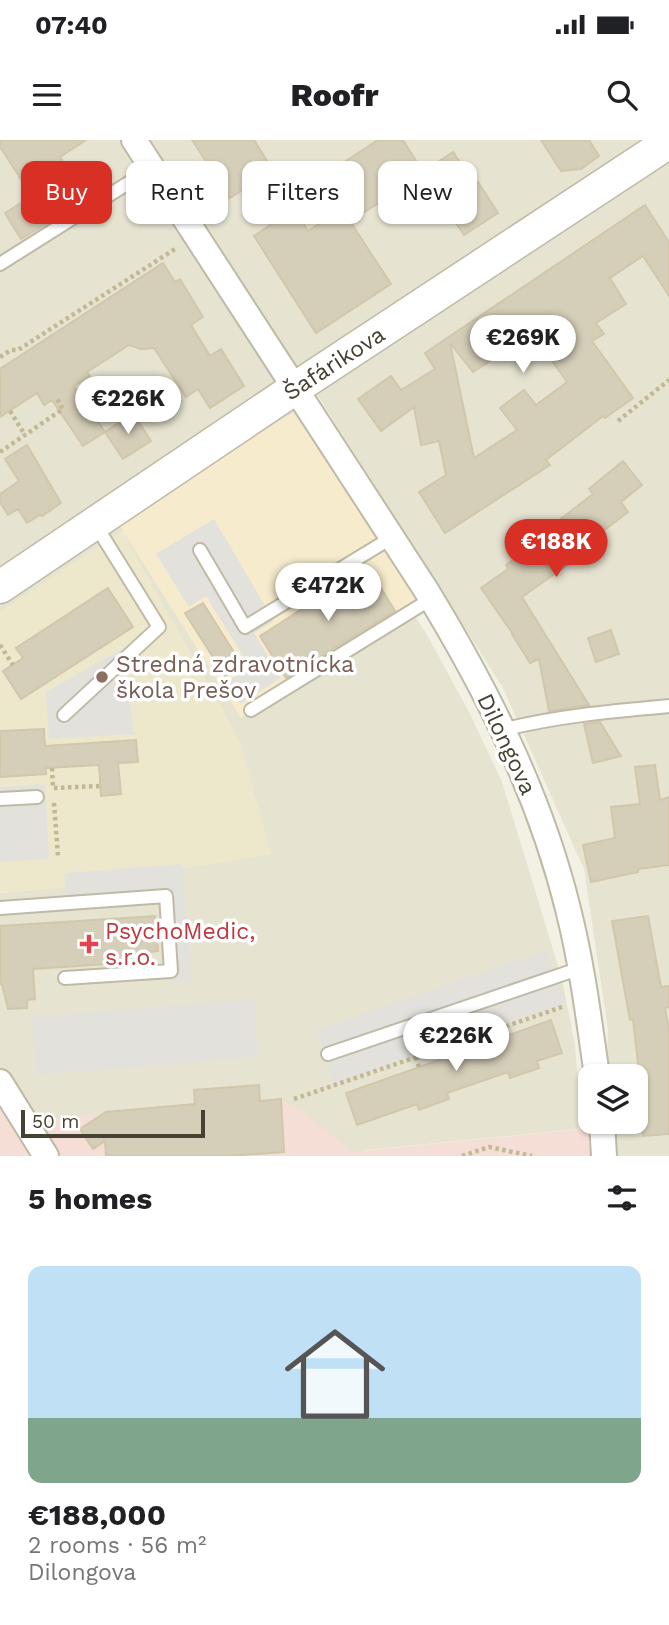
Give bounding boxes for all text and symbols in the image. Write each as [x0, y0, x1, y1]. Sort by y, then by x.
text: 07:40 [35, 10, 108, 40]
icon: menu [28, 76, 66, 114]
text: Roofr [291, 76, 378, 114]
icon: search [603, 76, 641, 114]
chip: Buy [21, 161, 112, 224]
chip: Rent [126, 161, 228, 224]
chip: Filters [242, 161, 364, 224]
chip: New [378, 161, 477, 224]
pin: €269K [474, 316, 572, 375]
street label: Šafárikova [278, 320, 390, 406]
text: €269K [486, 324, 560, 351]
pin: €226K [79, 376, 177, 436]
text: €226K [91, 385, 165, 412]
pin: €188K [507, 520, 605, 579]
text: €188K [521, 528, 591, 555]
pin: €472K [279, 564, 377, 623]
text: €472K [291, 572, 365, 599]
place label: Stredná zdravotnícka škola Prešov [116, 651, 354, 704]
marker: Stredná zdravotnícka škola Prešov [94, 669, 110, 685]
street label: Dilongova [471, 689, 542, 799]
place label: PsychoMedic, s.r.o. [105, 918, 255, 971]
marker: PsychoMedic, s.r.o. [79, 934, 99, 954]
pin: €226K [407, 1014, 505, 1073]
text: €226K [419, 1022, 493, 1049]
map controls [578, 1064, 648, 1134]
button: layers [578, 1064, 648, 1134]
scale bar [21, 1107, 205, 1139]
text: 50 m [32, 1110, 79, 1133]
icon: filters [603, 1179, 641, 1217]
text: 5 homes [28, 1181, 152, 1216]
icon: home [272, 1311, 398, 1437]
text: €188,000 [28, 1497, 166, 1532]
text: 2 rooms · 56 m² [28, 1532, 206, 1559]
text: Dilongova [28, 1559, 136, 1586]

